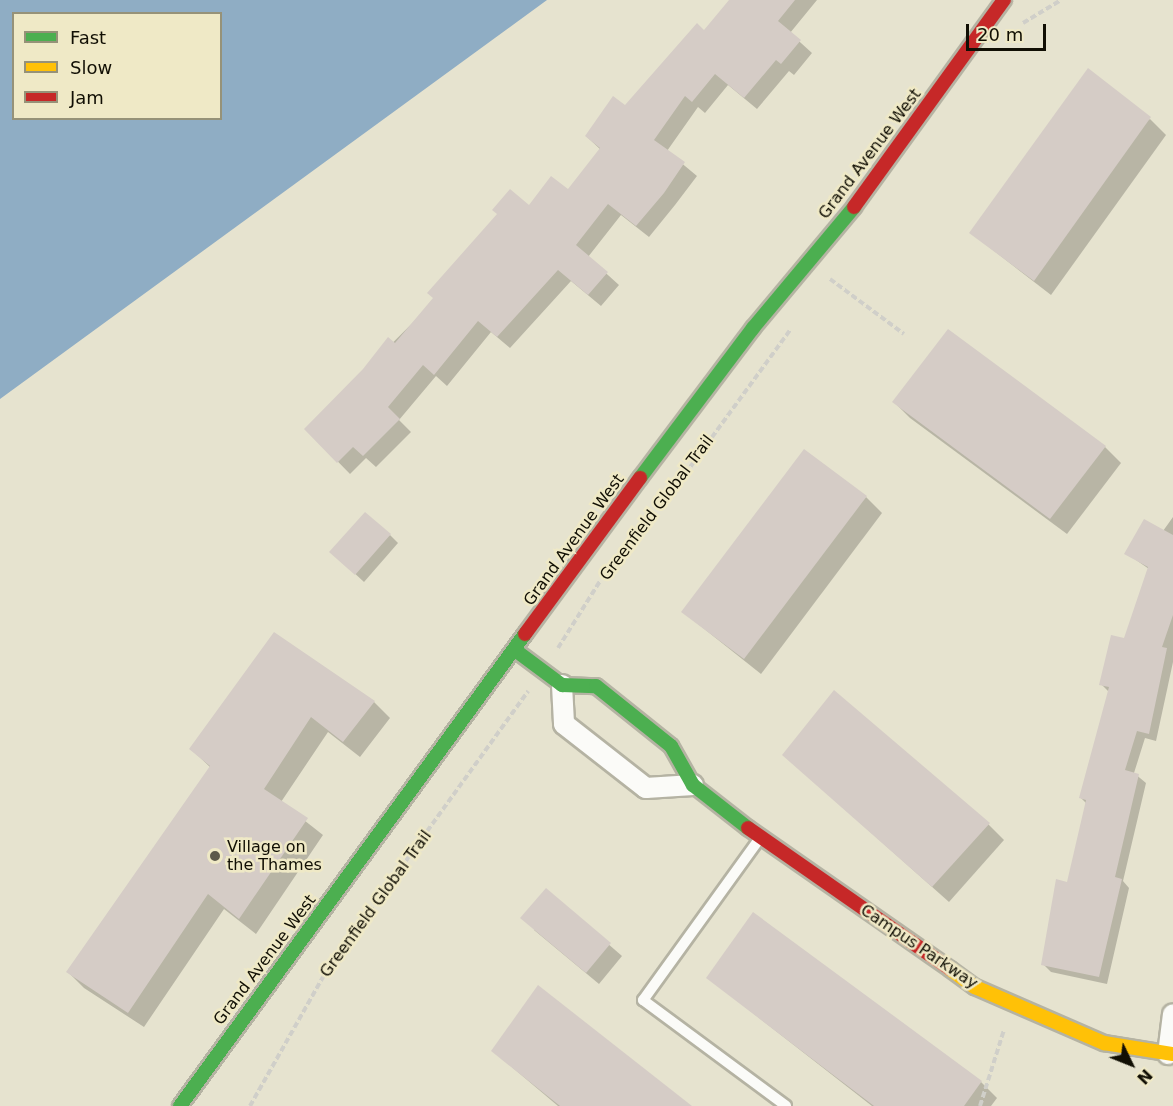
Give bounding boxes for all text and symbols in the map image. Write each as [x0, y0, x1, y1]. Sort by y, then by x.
legend [12, 12, 222, 120]
scale bar [969, 12, 1048, 50]
text: 20 m [977, 24, 1023, 45]
text: Fast [70, 27, 106, 48]
text: Slow [70, 57, 112, 78]
street label: Grand Avenue West [815, 85, 925, 223]
text: Jam [70, 87, 104, 108]
street label: Greenfield Global Trail [596, 432, 718, 584]
street label: Grand Avenue West [520, 470, 628, 610]
street label: Greenfield Global Trail [316, 827, 436, 981]
place label: Village on the Thames [227, 837, 322, 875]
marker: Village on the Thames [208, 849, 222, 863]
street label: Grand Avenue West [210, 891, 320, 1029]
street label: Campus Parkway [857, 901, 981, 993]
north arrow [1101, 1034, 1161, 1094]
text: N [1133, 1065, 1156, 1088]

